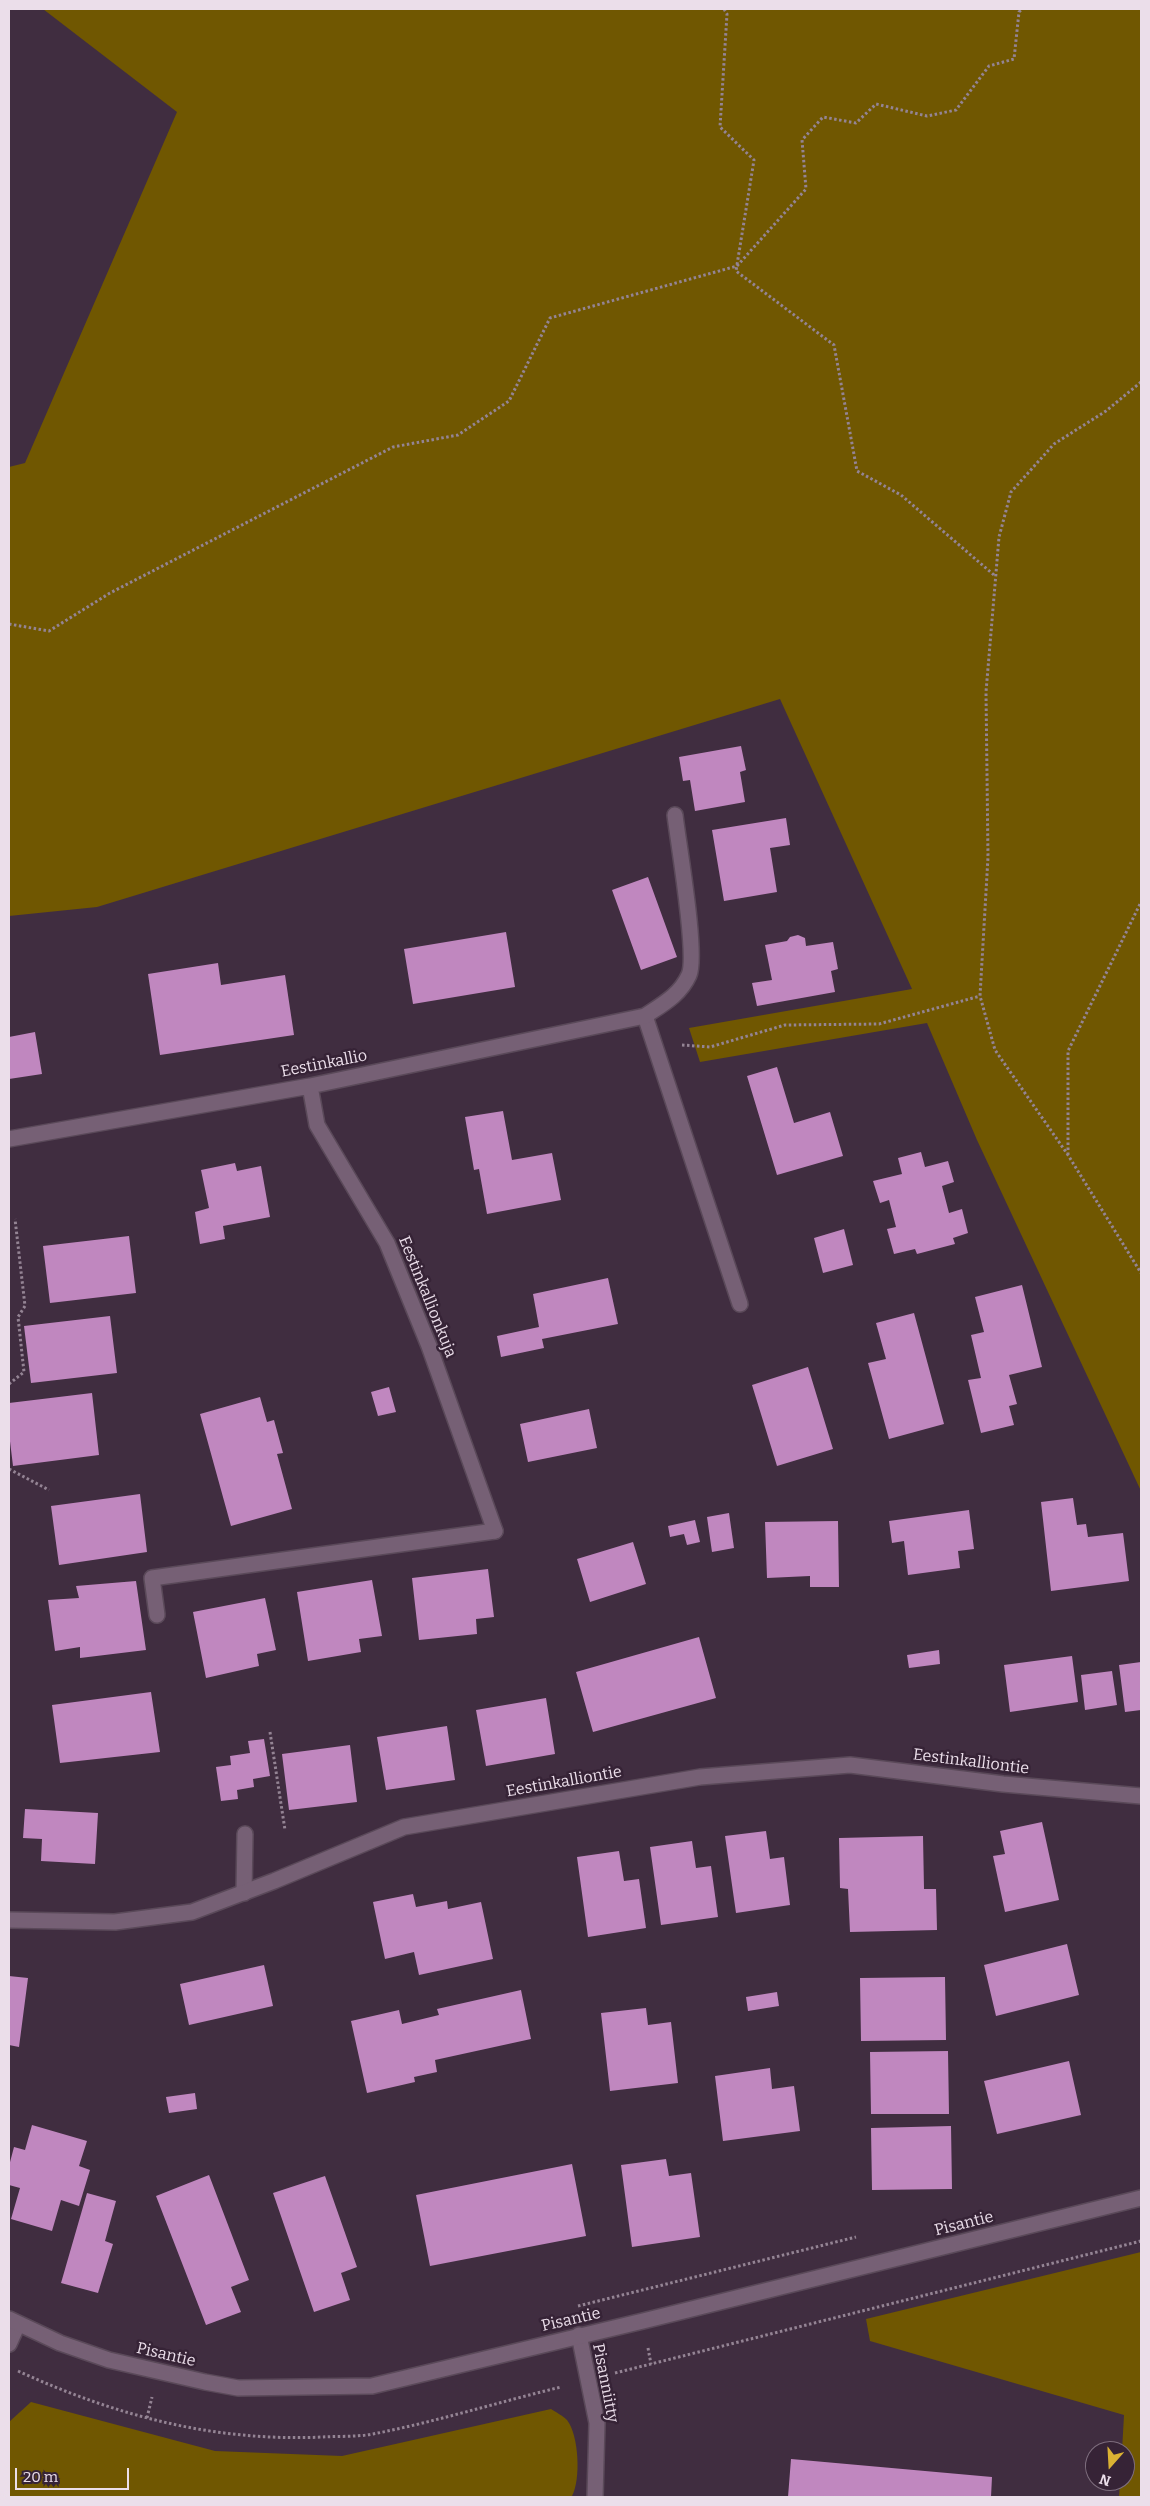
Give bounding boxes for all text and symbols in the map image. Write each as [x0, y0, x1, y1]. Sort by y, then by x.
street label: Eestinkallio [279, 1046, 369, 1082]
street label: Eestinkallionkuja [394, 1233, 460, 1361]
street label: Eestinkalliontie [912, 1745, 1030, 1779]
street label: Eestinkalliontie [505, 1762, 623, 1802]
street label: Pisantie [933, 2207, 995, 2241]
street label: Pisantie [540, 2304, 602, 2336]
street label: Pisantie [135, 2339, 197, 2371]
street label: Pisanniitty [588, 2342, 622, 2424]
north arrow [1085, 2441, 1135, 2491]
scale bar [18, 2458, 131, 2490]
text: 20 m [23, 2468, 58, 2486]
text: N [1097, 2470, 1113, 2490]

